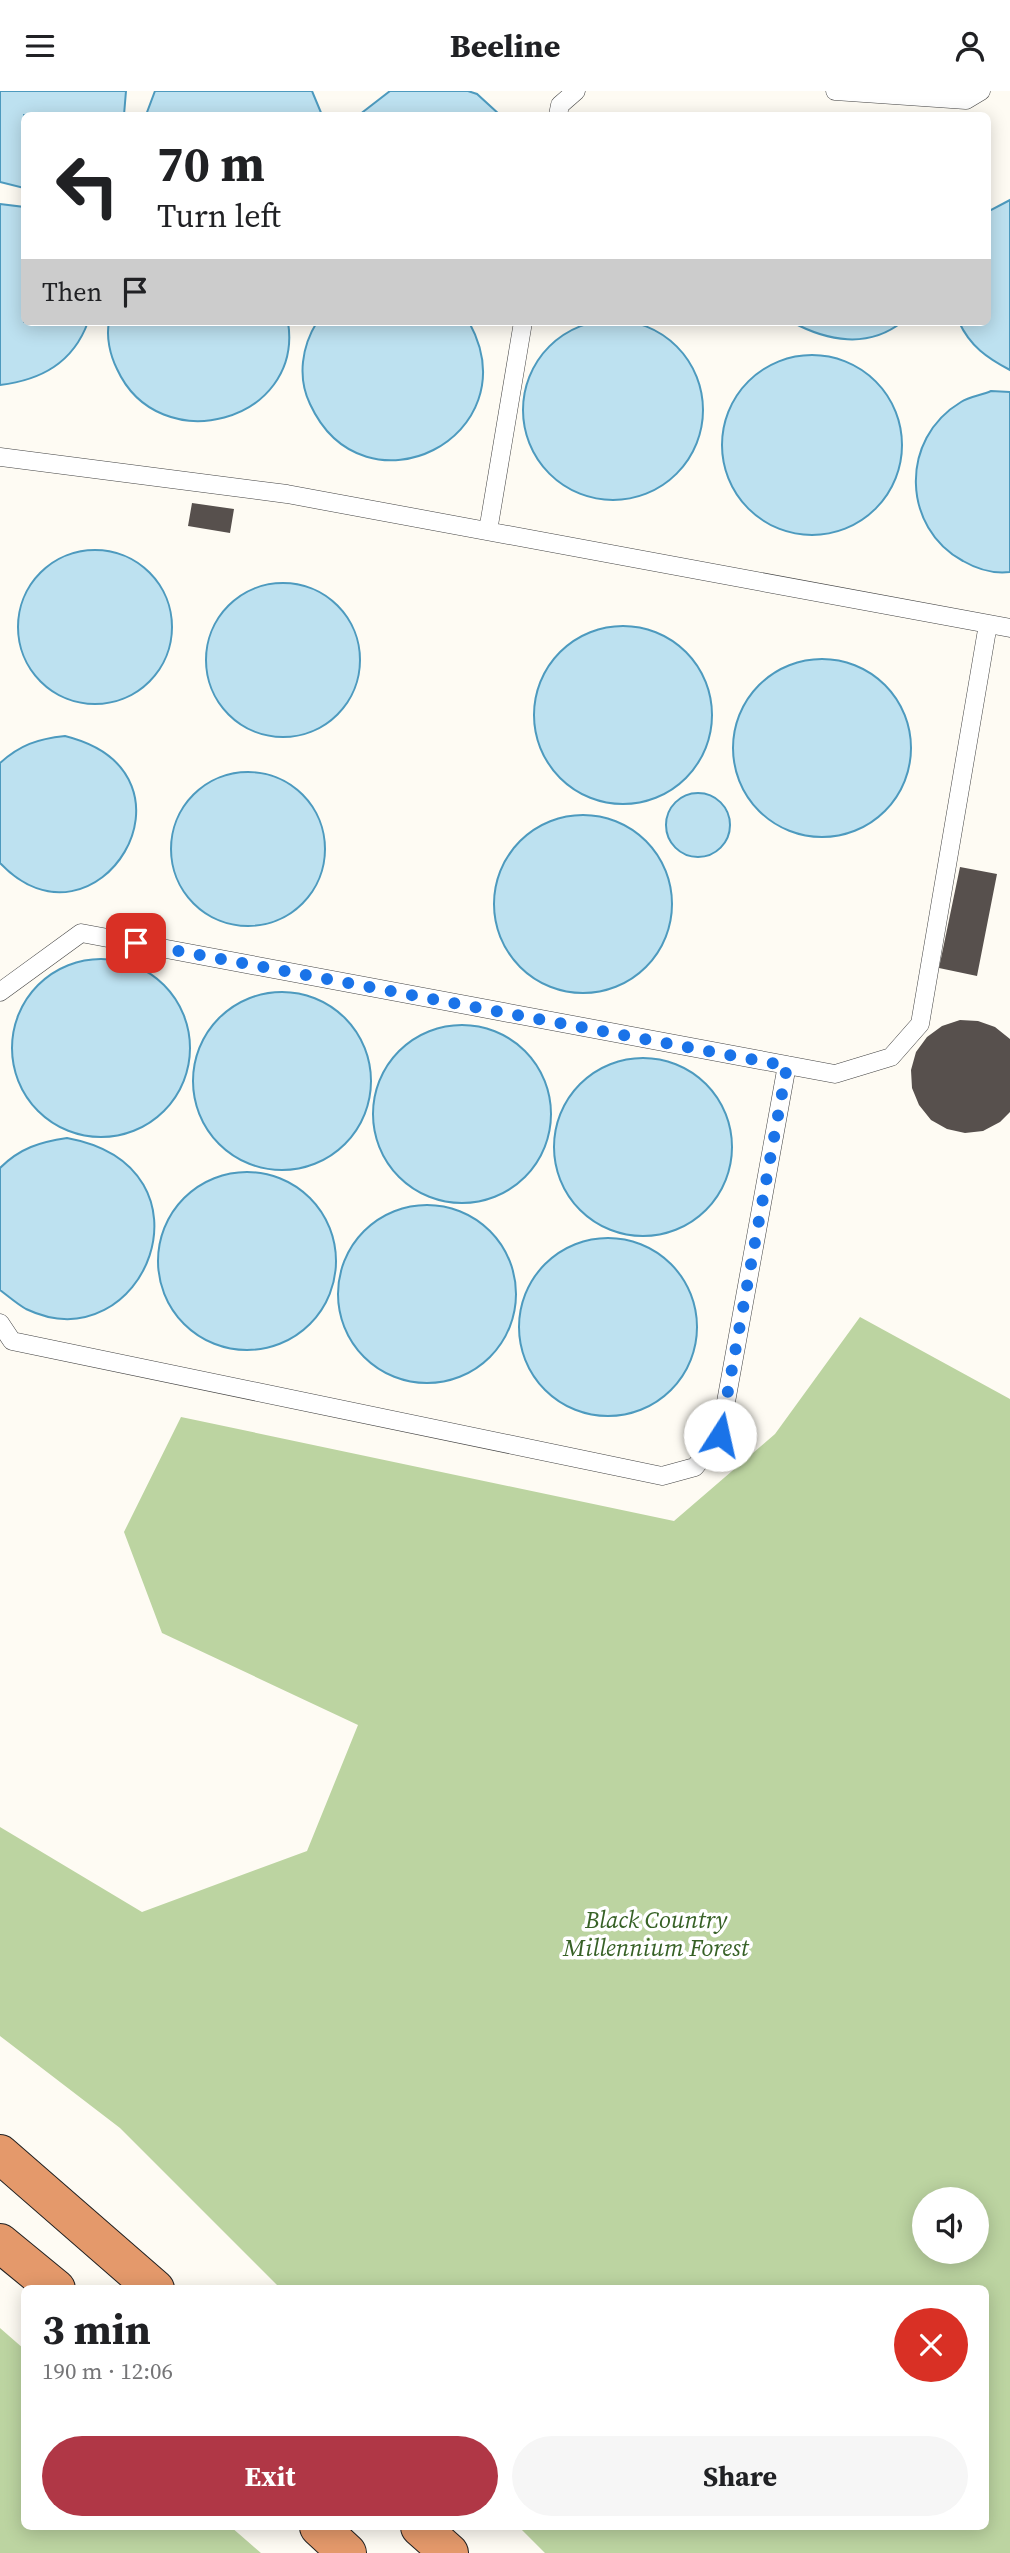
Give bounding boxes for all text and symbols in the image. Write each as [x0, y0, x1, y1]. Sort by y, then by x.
text: Beeline [450, 24, 560, 68]
icon: menu [21, 27, 59, 65]
icon: person [951, 27, 989, 65]
text: 70 m [157, 130, 265, 197]
icon: left [42, 140, 133, 231]
text: Turn left [157, 194, 281, 238]
icon: arrive [116, 273, 154, 311]
text: Then [42, 274, 102, 310]
pin [106, 913, 166, 973]
icon: arrive [117, 924, 155, 962]
position arrow [683, 1398, 757, 1472]
park label: Black Country Millennium Forest [562, 1903, 750, 1964]
map controls [912, 2187, 989, 2264]
button: sound [912, 2187, 989, 2264]
text: 3 min [42, 2300, 151, 2358]
button: close [894, 2308, 968, 2382]
text: 190 m · 12:06 [42, 2355, 173, 2387]
button: Exit [42, 2436, 498, 2516]
button: Share [512, 2436, 968, 2516]

